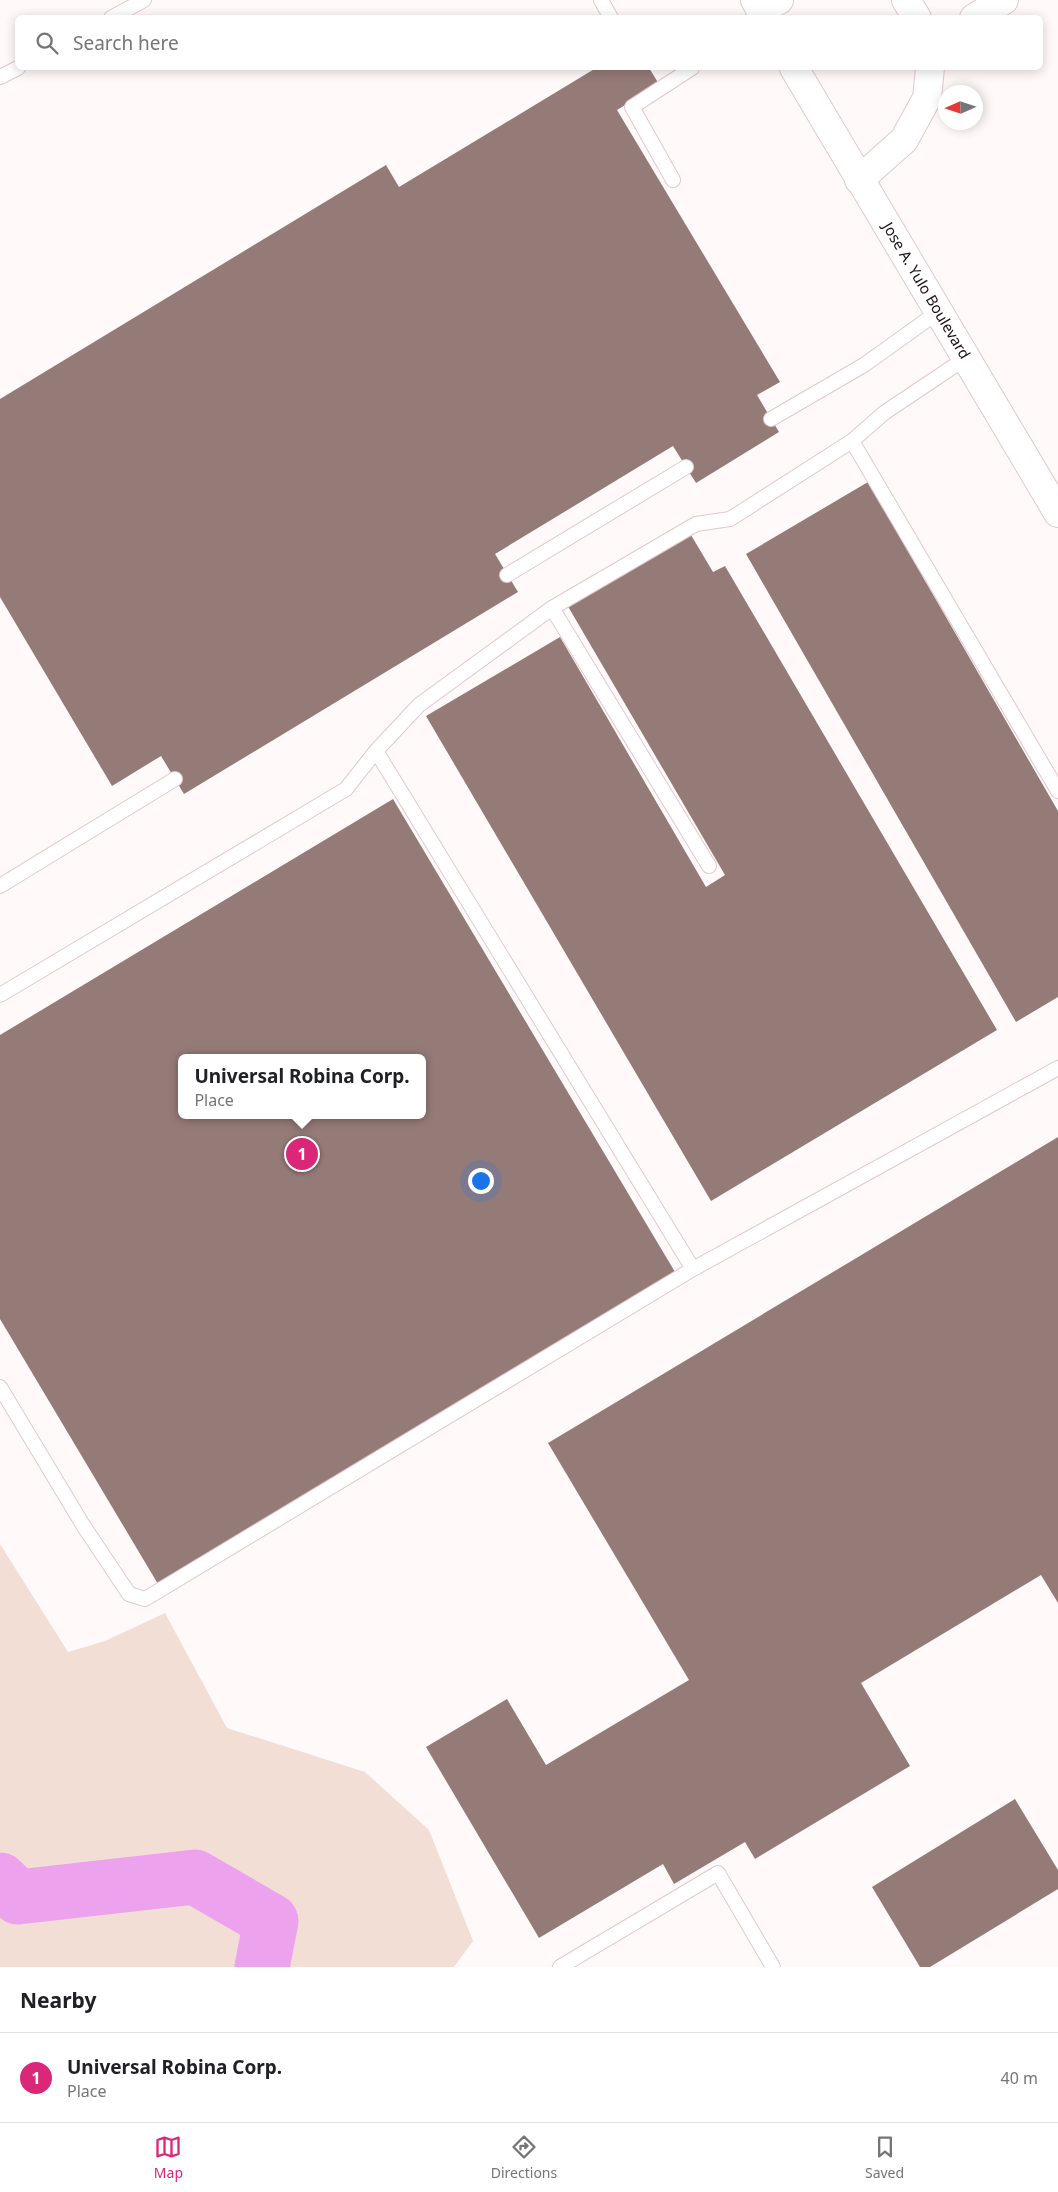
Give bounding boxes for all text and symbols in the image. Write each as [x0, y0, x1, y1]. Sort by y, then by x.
search box [15, 15, 1043, 70]
icon: search [33, 29, 61, 57]
text: Search here [73, 30, 179, 56]
north arrow [938, 85, 983, 130]
street label: Jose A. Yulo Boulevard [878, 216, 975, 362]
popup [178, 1054, 426, 1119]
text: Universal Robina Corp. [194, 1063, 410, 1089]
text: Place [194, 1089, 234, 1111]
pin: 1 [286, 1135, 318, 1173]
your location [468, 1168, 494, 1194]
text: Nearby [20, 1986, 96, 2014]
text: Universal Robina Corp. [67, 2054, 282, 2080]
text: 1 [31, 2067, 41, 2089]
text: 40 m [1001, 2067, 1038, 2089]
text: Place [67, 2080, 107, 2102]
tab: Map [154, 2133, 183, 2182]
tab: Directions [491, 2133, 557, 2182]
tab: Saved [865, 2133, 904, 2182]

